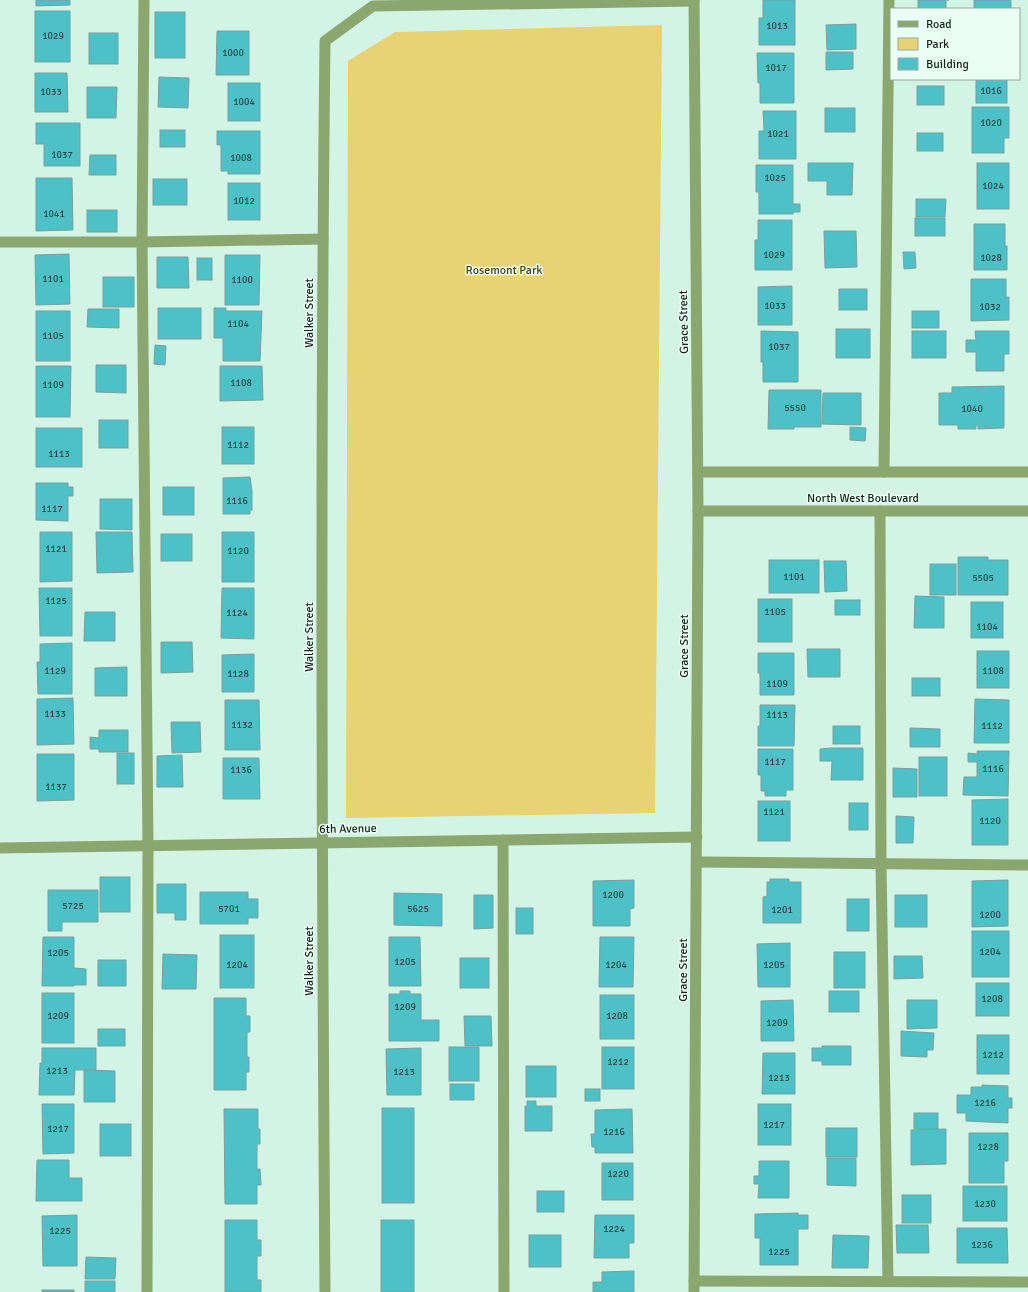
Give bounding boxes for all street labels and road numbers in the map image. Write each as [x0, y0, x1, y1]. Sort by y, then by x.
street label: Walker Street [302, 278, 317, 348]
street label: Grace Street [676, 290, 692, 354]
street label: North West Boulevard [807, 491, 919, 506]
street label: Walker Street [302, 602, 317, 672]
street label: Grace Street [677, 614, 692, 678]
street label: 6th Avenue [319, 821, 377, 837]
street label: Walker Street [302, 926, 317, 996]
street label: Grace Street [676, 938, 691, 1002]

